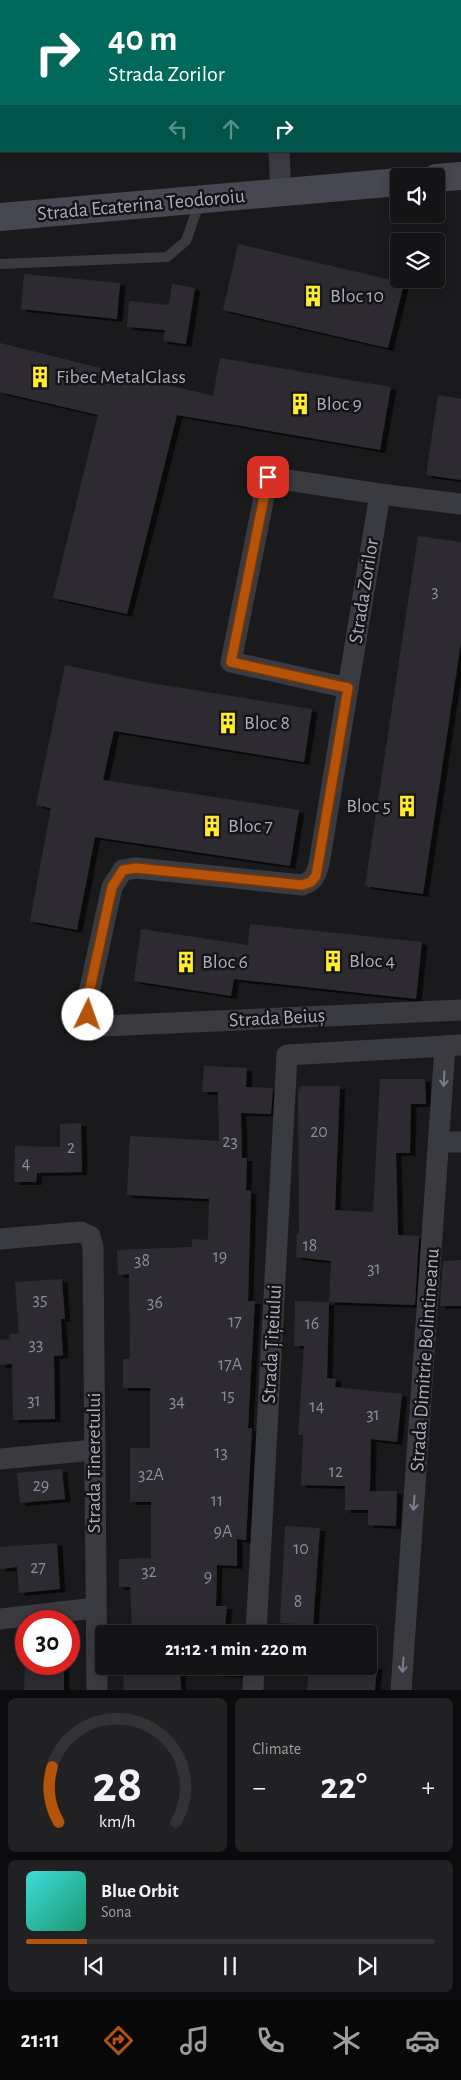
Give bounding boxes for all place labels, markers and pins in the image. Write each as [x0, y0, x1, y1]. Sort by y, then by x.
building icon: Bloc 10 [300, 283, 326, 309]
place label: Bloc 10 [330, 286, 384, 306]
building icon: Fibec MetalGlass [27, 364, 53, 390]
place label: Fibec MetalGlass [56, 367, 186, 387]
building icon: Bloc 9 [287, 391, 313, 417]
place label: Bloc 9 [316, 394, 362, 414]
pin [247, 456, 289, 498]
building icon: Bloc 8 [215, 710, 241, 736]
place label: Bloc 8 [244, 713, 290, 733]
building icon: Bloc 5 [394, 793, 420, 819]
place label: Bloc 5 [346, 796, 391, 816]
building icon: Bloc 7 [199, 813, 225, 839]
place label: Bloc 7 [228, 816, 273, 836]
building icon: Bloc 4 [320, 948, 346, 974]
building icon: Bloc 6 [173, 949, 199, 975]
place label: Bloc 4 [349, 951, 395, 971]
place label: Bloc 6 [202, 952, 248, 972]

